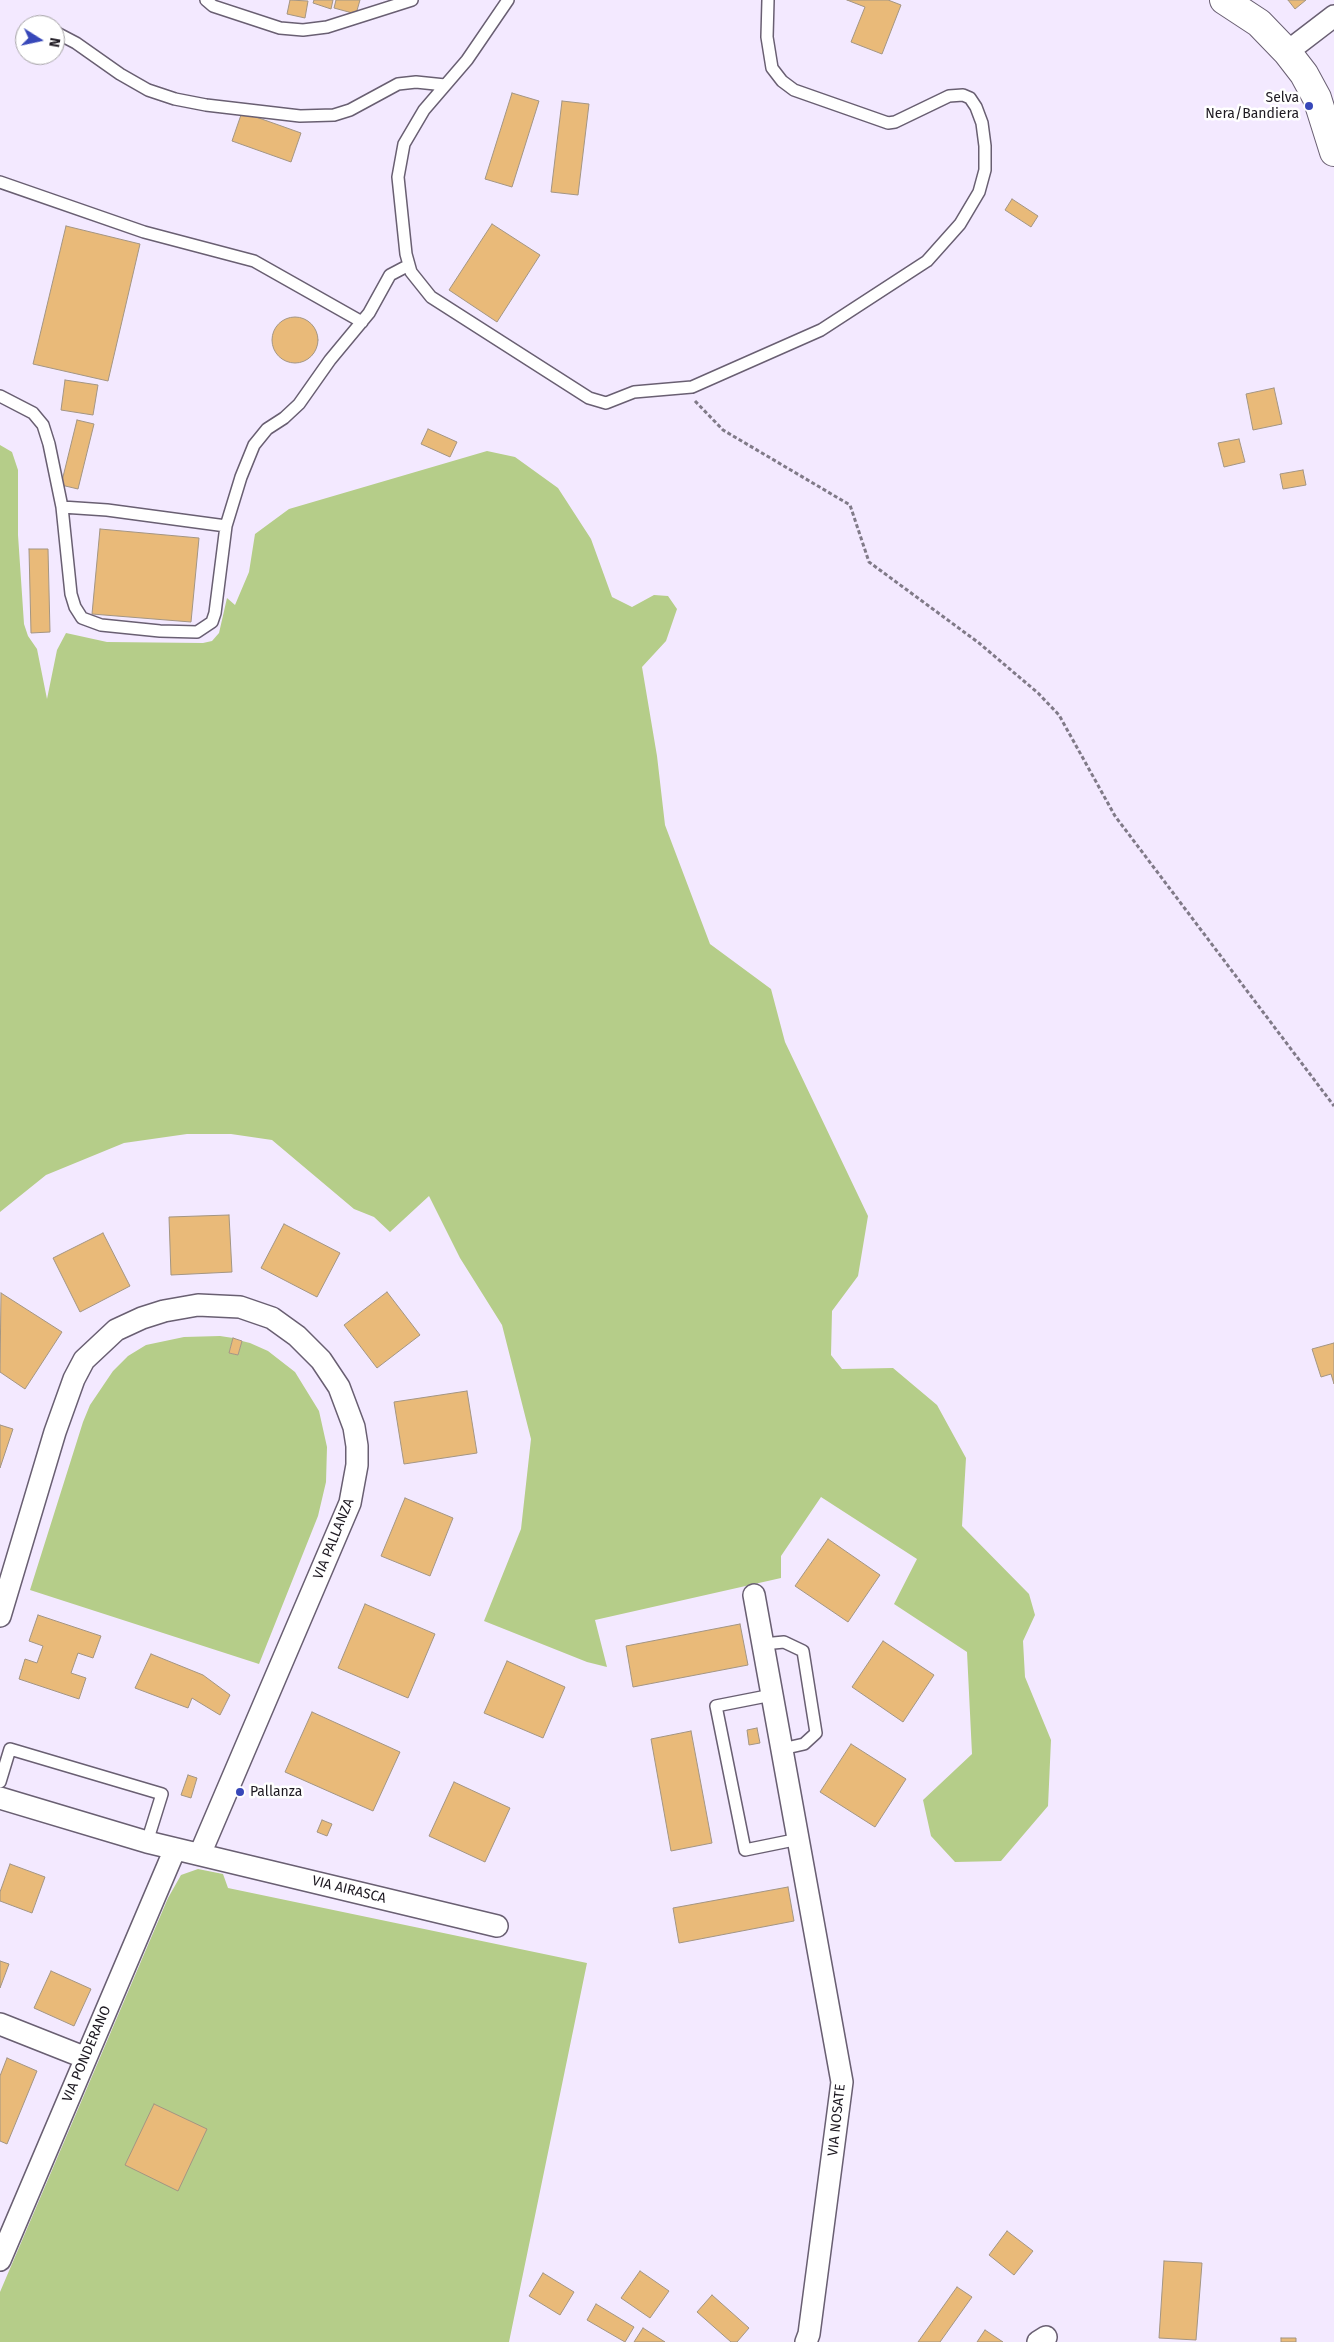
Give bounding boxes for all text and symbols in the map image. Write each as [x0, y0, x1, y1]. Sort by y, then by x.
north arrow [15, 15, 65, 65]
text: N [45, 36, 63, 49]
place label: Selva Nera/Bandiera [1205, 90, 1299, 122]
marker: Selva Nera/Bandiera [1303, 100, 1315, 112]
street label: VIA PALLANZA [310, 1496, 358, 1582]
place label: Pallanza [250, 1784, 302, 1800]
marker: Pallanza [234, 1786, 246, 1798]
street label: VIA AIRASCA [310, 1873, 388, 1907]
street label: VIA PONDERANO [59, 2003, 115, 2105]
street label: VIA NOSATE [825, 2083, 849, 2157]

